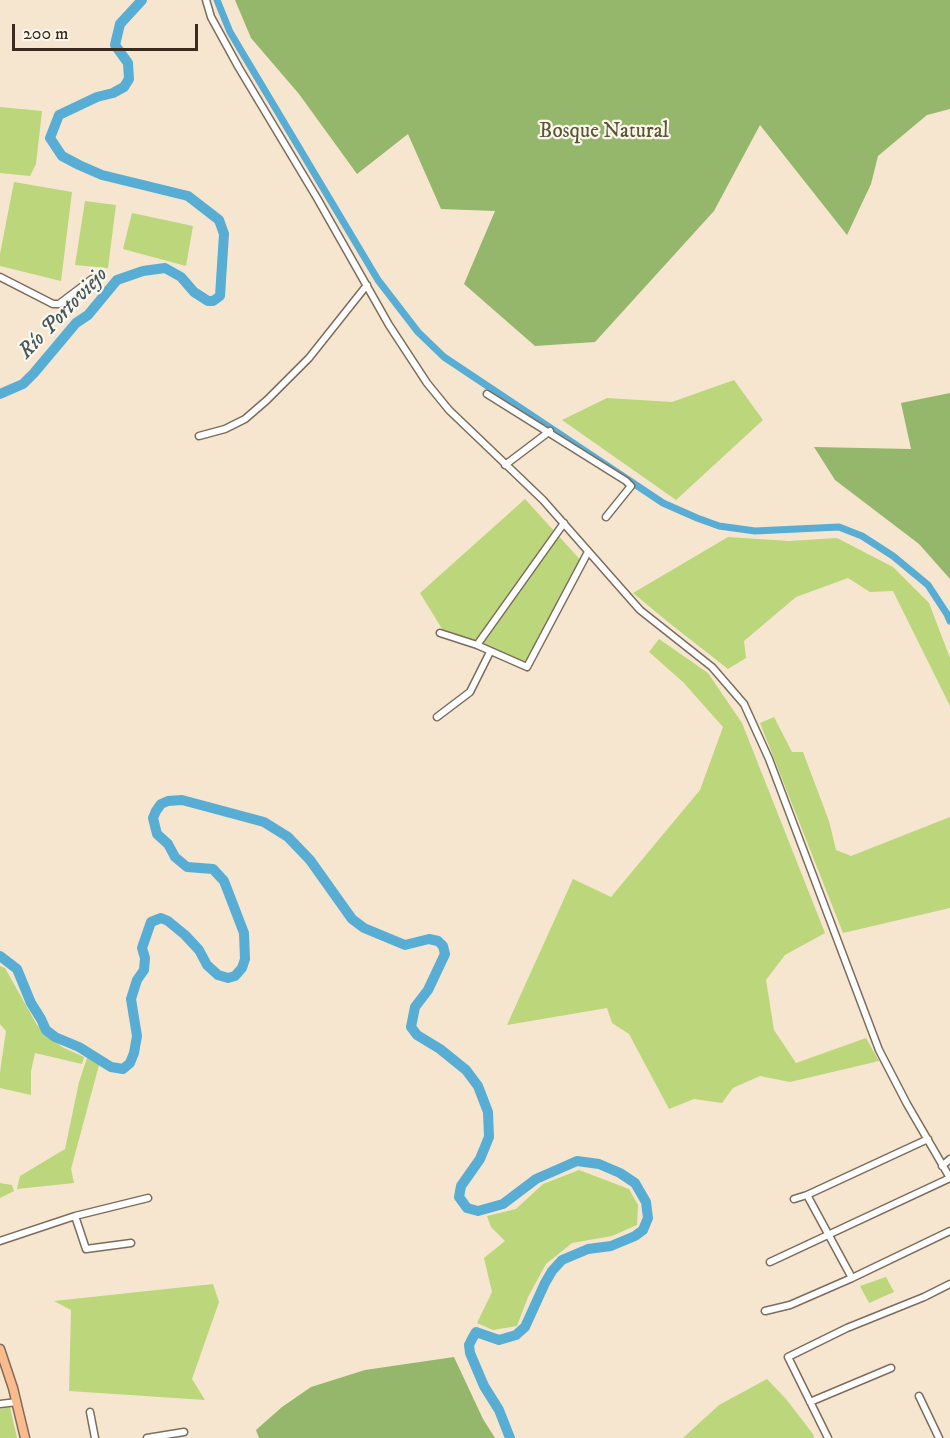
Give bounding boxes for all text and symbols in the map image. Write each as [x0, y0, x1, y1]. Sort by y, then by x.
scale bar [15, 12, 201, 50]
text: 200 m [23, 23, 69, 45]
park label: Bosque Natural [539, 120, 669, 146]
water label: Río Portoviejo [14, 262, 114, 366]

